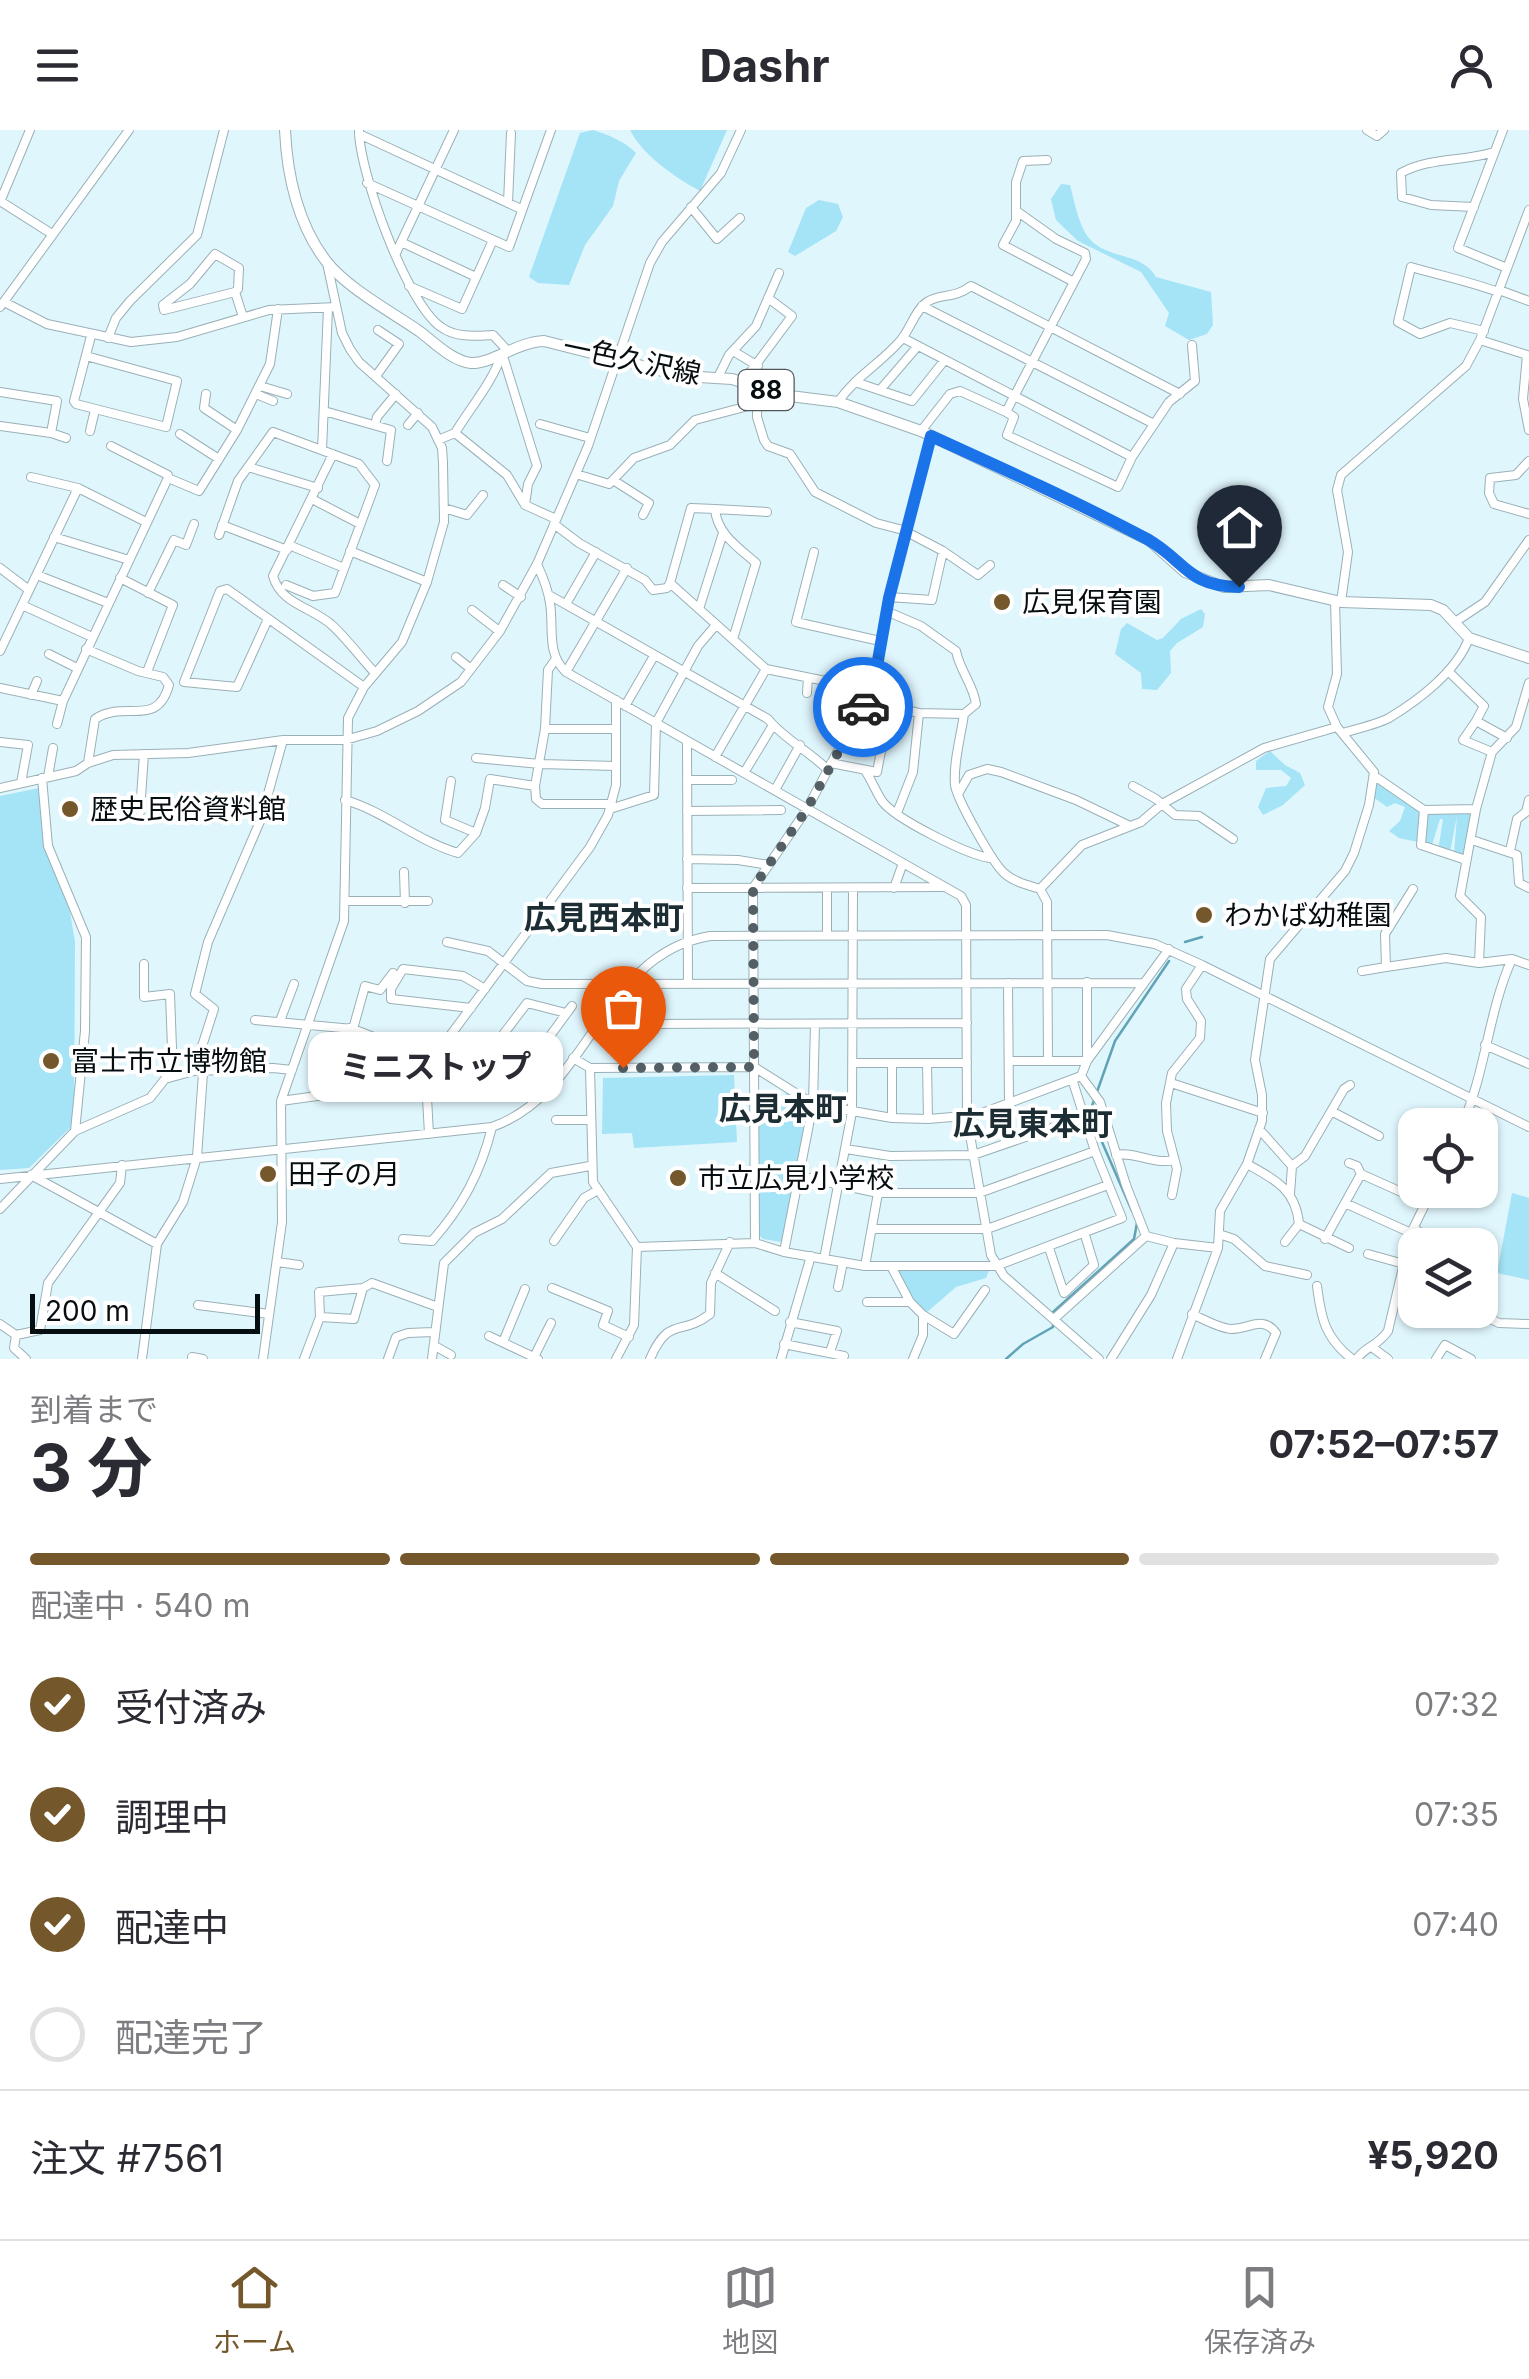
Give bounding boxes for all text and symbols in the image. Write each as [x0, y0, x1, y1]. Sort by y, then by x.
icon: menu [30, 38, 85, 93]
text: Dashr [699, 38, 830, 93]
icon: person [1444, 38, 1499, 93]
street label: 一色久沢線 [560, 329, 704, 391]
road number: 88 [738, 370, 794, 410]
pin [1197, 485, 1282, 588]
icon: home [1212, 500, 1267, 555]
place label: 広見保育園 [1022, 585, 1162, 619]
marker: 広見保育園 [991, 591, 1013, 613]
courier [813, 657, 913, 757]
icon: car [836, 680, 891, 735]
place label: 歴史民俗資料館 [90, 792, 286, 826]
marker: 歴史民俗資料館 [59, 798, 81, 820]
district label: 広見西本町 [524, 898, 684, 937]
place label: わかば幼稚園 [1224, 898, 1392, 932]
marker: わかば幼稚園 [1193, 904, 1215, 926]
pin [581, 966, 666, 1069]
icon: bag [596, 981, 651, 1036]
callout: ミニストップ [308, 1033, 563, 1103]
place label: 富士市立博物館 [71, 1044, 267, 1078]
text: ミニストップ [339, 1047, 532, 1086]
marker: 富士市立博物館 [40, 1050, 62, 1072]
district label: 広見本町 [719, 1089, 847, 1128]
district label: 広見東本町 [953, 1104, 1113, 1143]
map controls [1398, 1108, 1498, 1328]
button: locate [1398, 1108, 1498, 1208]
place label: 田子の月 [288, 1157, 400, 1191]
place label: 市立広見小学校 [698, 1161, 894, 1195]
marker: 田子の月 [257, 1163, 279, 1185]
marker: 市立広見小学校 [667, 1167, 689, 1189]
button: layers [1398, 1228, 1498, 1328]
scale bar [30, 1289, 260, 1334]
text: 200 m [45, 1294, 130, 1328]
text: 到着まで [30, 1390, 158, 1429]
text: 07:52–07:57 [1269, 1421, 1499, 1467]
text: 3 分 [30, 1428, 152, 1507]
text: 配達中 · 540 m [30, 1586, 251, 1625]
icon: check [30, 1677, 85, 1732]
text: 受付済み [115, 1684, 267, 1730]
text: 07:32 [1414, 1685, 1499, 1724]
icon: check [30, 1787, 85, 1842]
text: 調理中 [115, 1794, 229, 1840]
text: 07:35 [1414, 1795, 1499, 1834]
icon: check [30, 1897, 85, 1952]
text: 配達中 [115, 1904, 229, 1950]
text: 07:40 [1412, 1905, 1499, 1944]
text: 配達完了 [115, 2014, 267, 2060]
text: ¥5,920 [1367, 2132, 1499, 2178]
text: 注文 #7561 [30, 2135, 224, 2181]
tab: ホーム [213, 2260, 296, 2360]
tab: 地図 [722, 2260, 778, 2360]
tab: 保存済み [1204, 2260, 1316, 2360]

